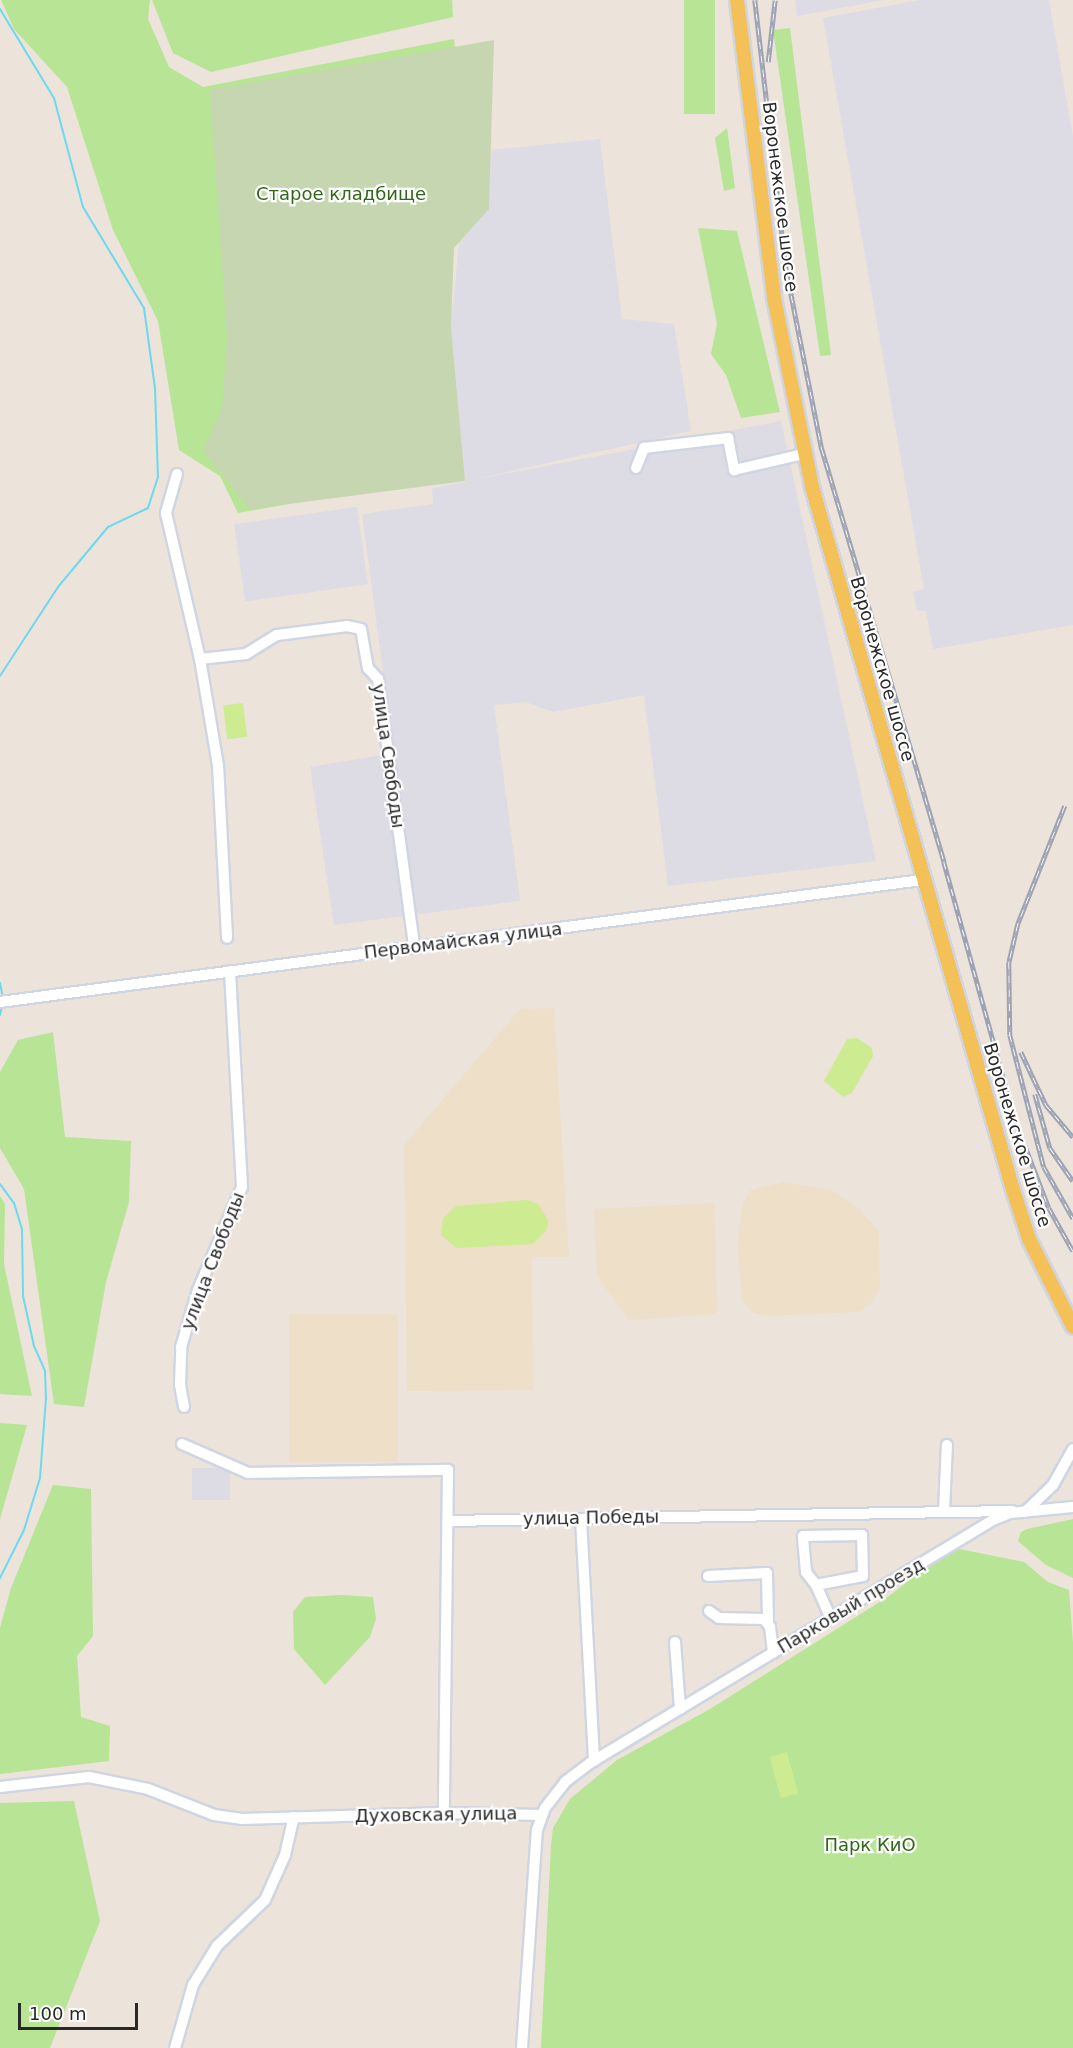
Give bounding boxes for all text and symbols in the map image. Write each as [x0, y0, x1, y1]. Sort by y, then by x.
street label: Воронежское шоссе [758, 101, 802, 293]
park label: Старое кладбище [256, 183, 426, 205]
street label: Воронежское шоссе [845, 574, 919, 764]
street label: улица Свободы [367, 682, 409, 830]
street label: Первомайская улица [363, 918, 563, 964]
street label: Воронежское шоссе [979, 1040, 1055, 1230]
street label: улица Свободы [177, 1189, 249, 1333]
street label: улица Победы [523, 1506, 659, 1530]
street label: Парковый проезд [774, 1554, 928, 1658]
street label: Духовская улица [355, 1803, 517, 1827]
park label: Парк КиО [824, 1834, 916, 1856]
scale bar [21, 1991, 141, 2029]
text: 100 m [29, 2003, 87, 2024]

